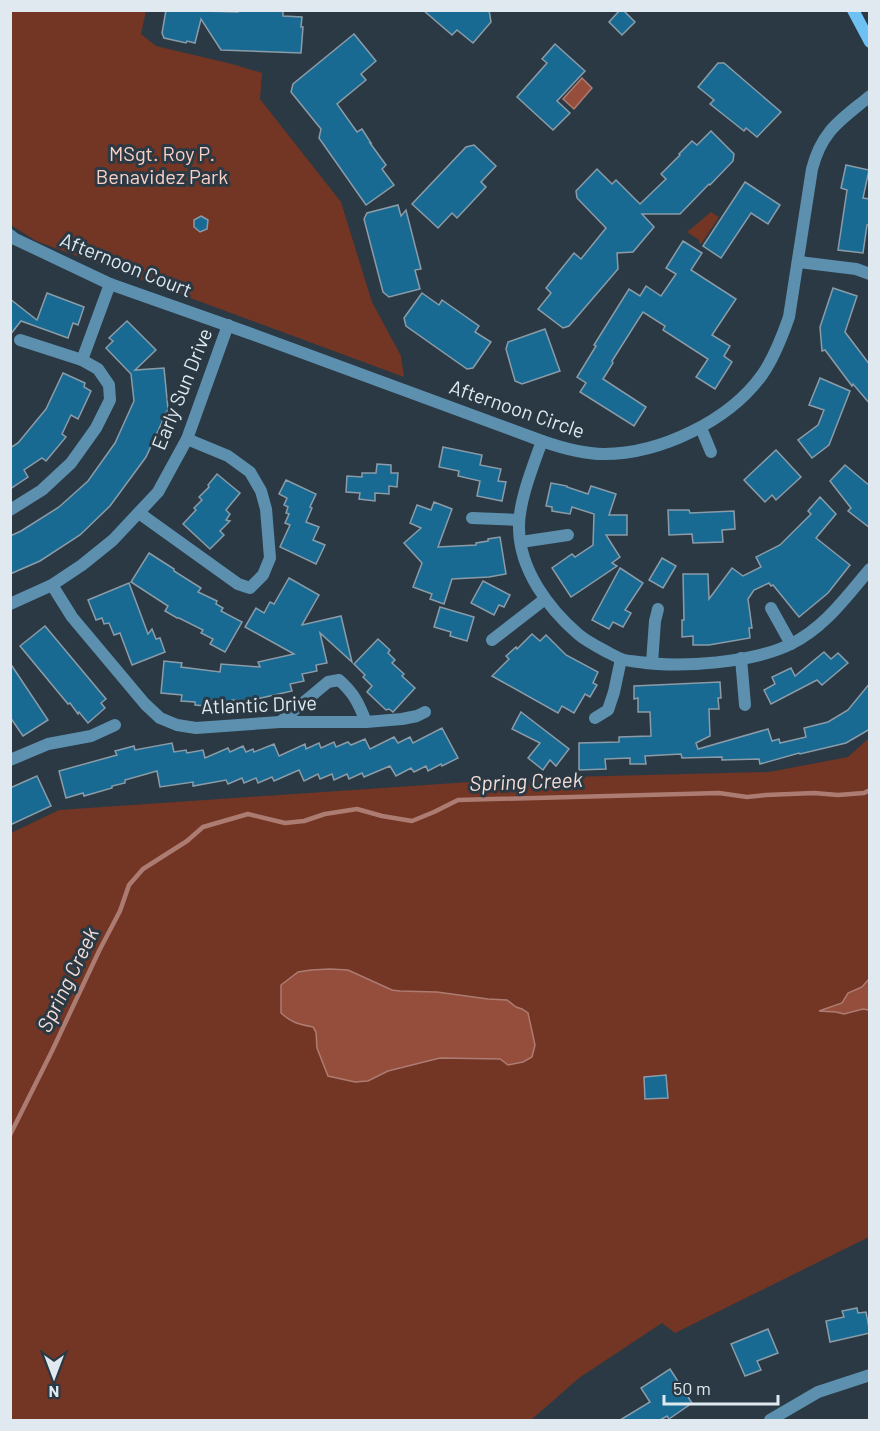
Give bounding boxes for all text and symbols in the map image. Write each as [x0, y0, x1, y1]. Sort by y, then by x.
park label: MSgt. Roy P. Benavidez Park [96, 141, 228, 188]
street label: Afternoon Court [57, 227, 196, 301]
street label: Early Sun Drive [146, 324, 216, 453]
street label: Afternoon Circle [447, 374, 588, 442]
street label: Atlantic Drive [201, 690, 317, 718]
water label: Spring Creek [469, 766, 584, 795]
water label: Spring Creek [31, 922, 103, 1036]
north arrow [24, 1347, 84, 1407]
scale bar [664, 1368, 778, 1406]
text: 50 m [673, 1377, 711, 1399]
text: N [49, 1383, 59, 1402]

